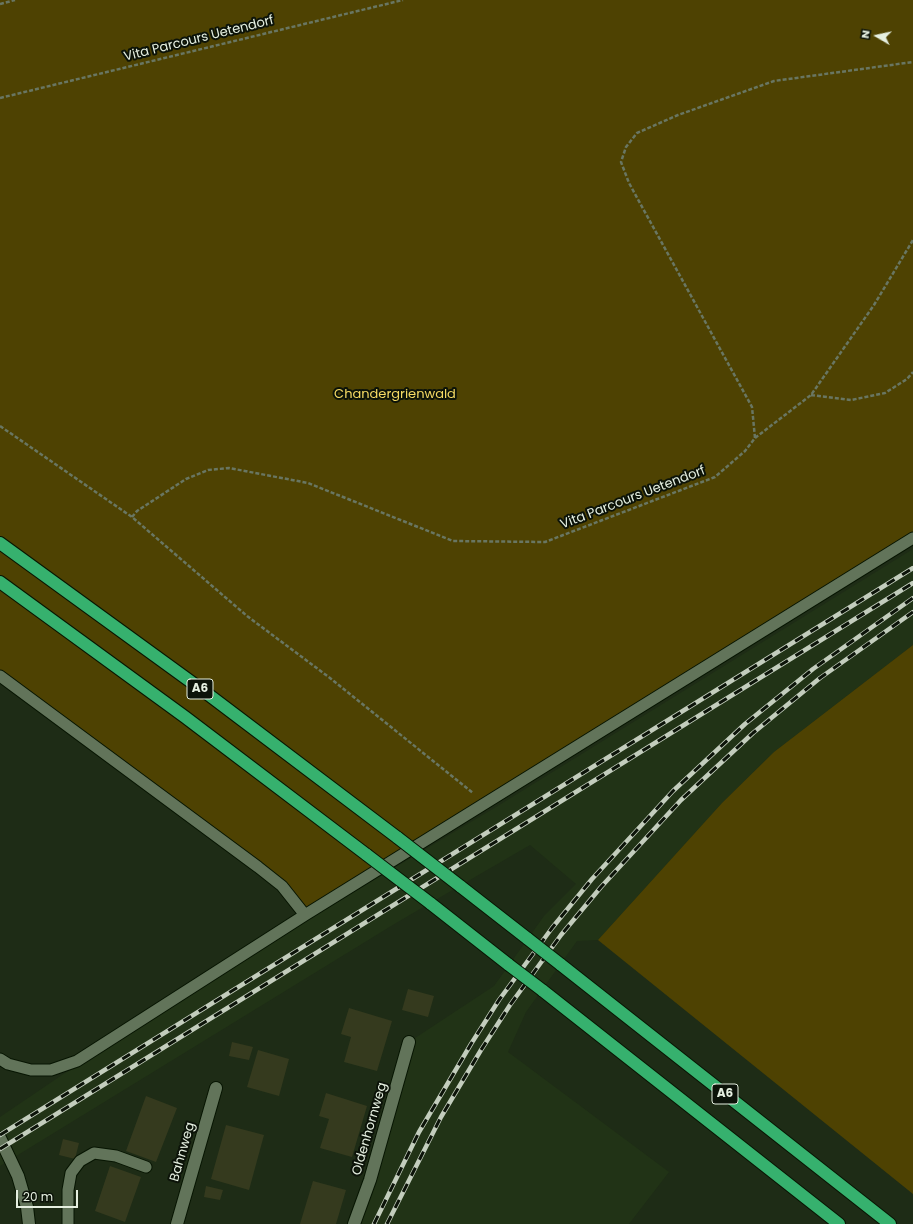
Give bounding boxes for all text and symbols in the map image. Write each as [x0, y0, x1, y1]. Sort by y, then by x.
street label: Vita Parcours Uetendorf [122, 13, 276, 65]
north arrow [857, 16, 897, 56]
text: N [857, 29, 874, 39]
park label: Chandergrienwald [334, 387, 456, 403]
street label: Vita Parcours Uetendorf [558, 463, 708, 533]
road number: A6 [187, 679, 213, 699]
street label: Oldenhornweg [349, 1081, 391, 1177]
road number: A6 [712, 1084, 738, 1104]
street label: Bahnweg [167, 1121, 199, 1183]
scale bar [18, 1182, 80, 1208]
text: 20 m [23, 1188, 53, 1205]

